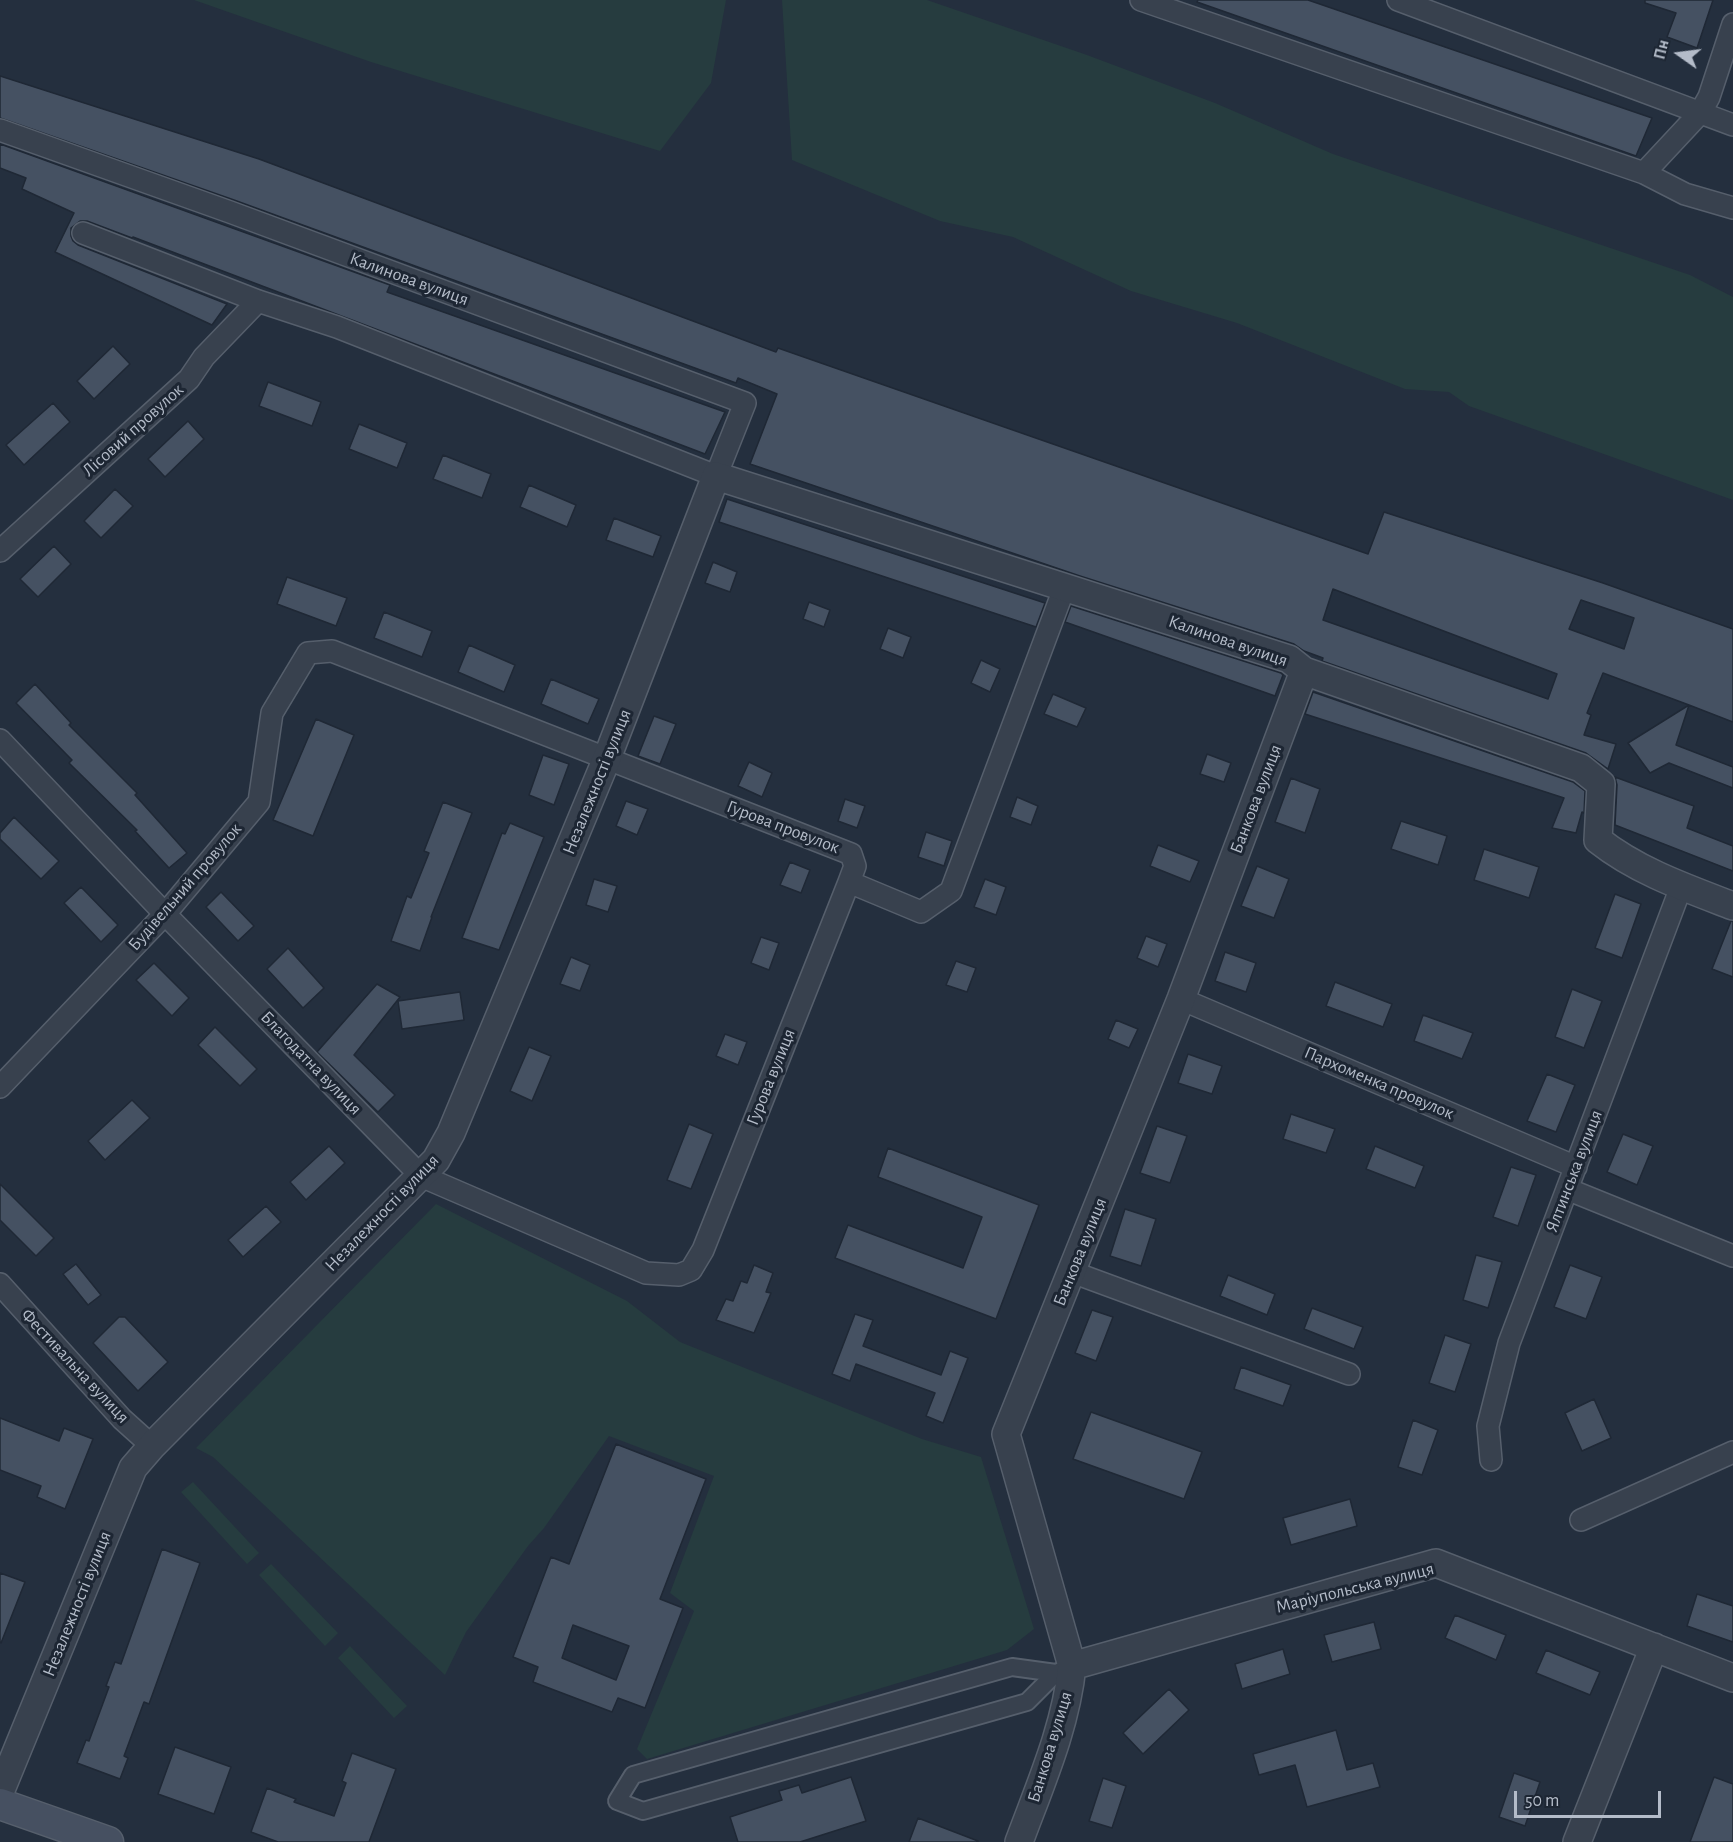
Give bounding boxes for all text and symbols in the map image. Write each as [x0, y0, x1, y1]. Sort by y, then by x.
north arrow [1649, 24, 1709, 84]
text: Пн [1651, 38, 1672, 61]
street label: Калинова вулиця [347, 247, 471, 311]
street label: Лісовий провулок [78, 379, 188, 481]
street label: Калинова вулиця [1165, 610, 1291, 672]
street label: Незалежності вулиця [558, 706, 636, 858]
street label: Банкова вулиця [1225, 741, 1287, 857]
street label: Гурова провулок [723, 796, 843, 858]
street label: Будівельний провулок [124, 819, 246, 955]
street label: Благодатна вулиця [256, 1006, 366, 1120]
street label: Гурова вулиця [742, 1025, 800, 1129]
street label: Пархоменка провулок [1301, 1042, 1457, 1124]
street label: Ялтинська вулиця [1541, 1107, 1607, 1235]
street label: Незалежності вулиця [320, 1150, 444, 1276]
street label: Банкова вулиця [1048, 1195, 1112, 1309]
street label: Фестивальна вулиця [16, 1304, 134, 1428]
street label: Незалежності вулиця [38, 1528, 116, 1680]
street label: Маріупольська вулиця [1274, 1558, 1436, 1618]
street label: Банкова вулиця [1023, 1689, 1077, 1805]
scale bar [1517, 1779, 1664, 1817]
text: 50 m [1525, 1792, 1559, 1810]

